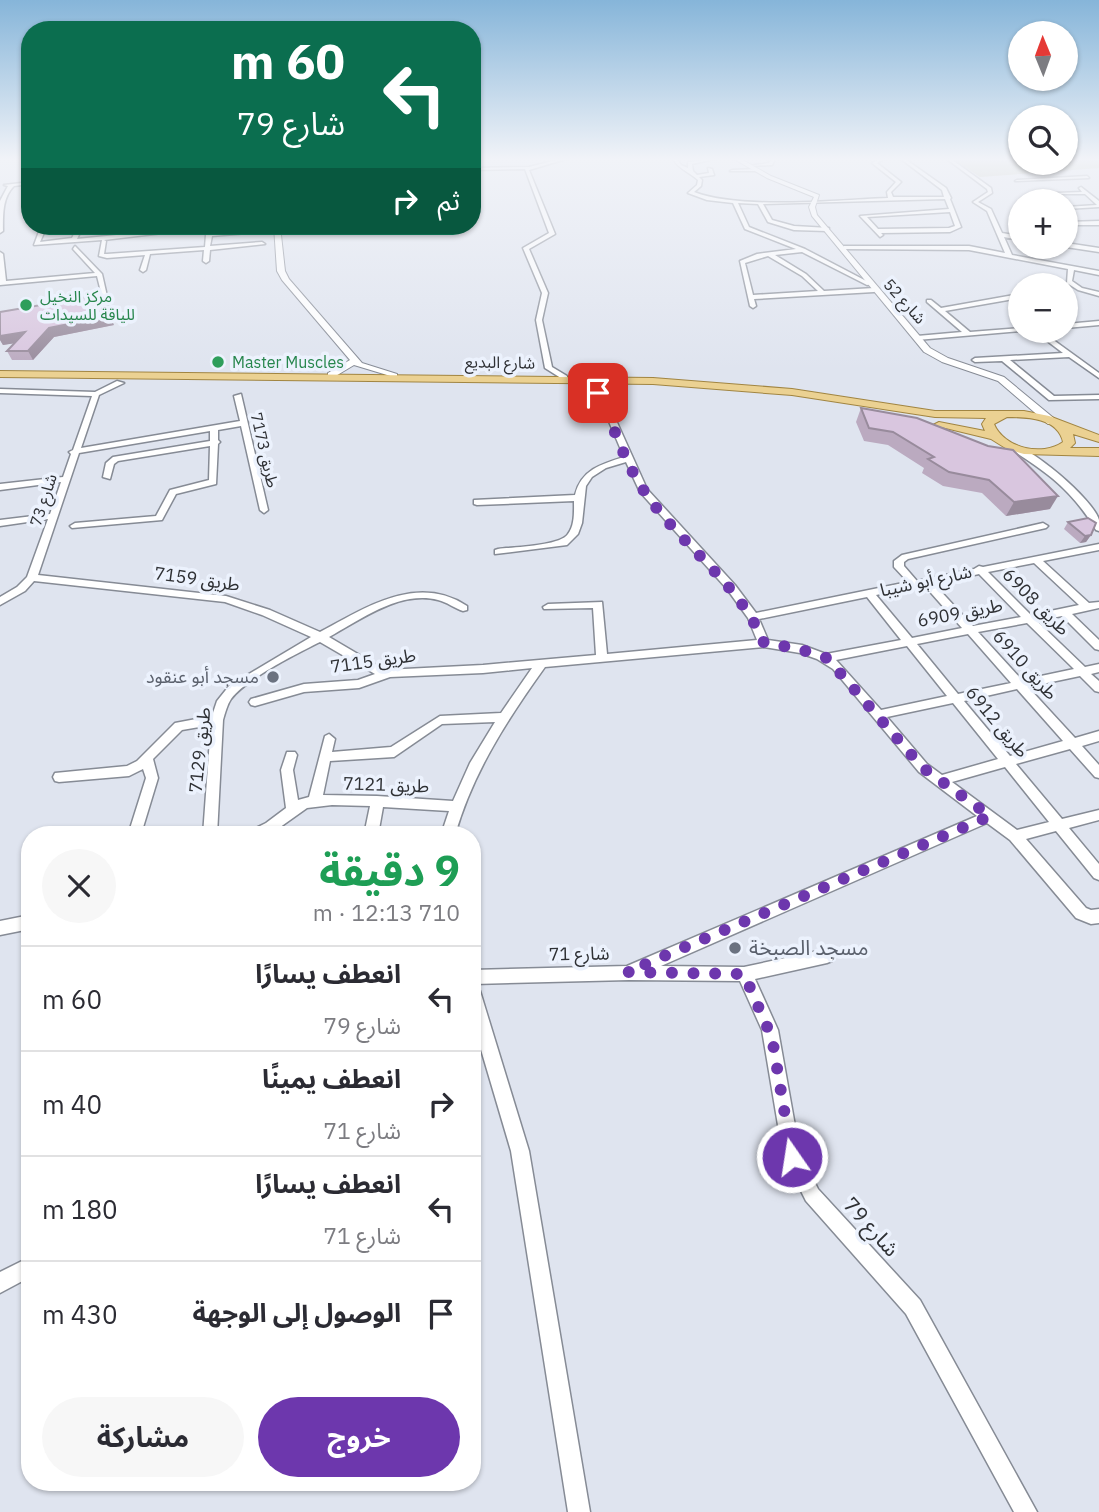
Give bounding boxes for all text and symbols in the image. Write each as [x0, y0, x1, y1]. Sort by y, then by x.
north arrow [1008, 21, 1078, 91]
map controls [1008, 21, 1078, 343]
text: 60 m [231, 29, 345, 92]
icon: left [369, 49, 460, 140]
text: شارع 79 [237, 102, 345, 144]
button: search [1008, 105, 1078, 175]
icon: right [386, 182, 424, 220]
text: ثم [438, 183, 460, 217]
button: + [1008, 189, 1078, 259]
button: − [1008, 273, 1078, 343]
street label: شارع 52 [877, 274, 931, 330]
place label: مركز النخيل للياقة للسيدات [40, 286, 135, 324]
marker: مركز النخيل للياقة للسيدات [18, 297, 34, 313]
street label: شارع البديع [465, 351, 535, 376]
place label: Master Muscles [232, 352, 344, 372]
marker: Master Muscles [210, 354, 226, 370]
pin [568, 363, 628, 423]
icon: arrive [579, 374, 617, 412]
street label: طريق 7173 [246, 410, 283, 490]
street label: شارع 73 [25, 471, 64, 530]
street label: شارع أبو شيبا [878, 560, 975, 604]
street label: طريق 7159 [153, 561, 241, 596]
street label: طريق 6908 [998, 563, 1075, 640]
street label: طريق 6909 [915, 593, 1004, 632]
street label: طريق 6910 [988, 625, 1063, 704]
street label: طريق 7115 [329, 643, 417, 678]
place label: مسجد أبو عنقود [146, 665, 259, 688]
marker: مسجد أبو عنقود [265, 669, 281, 685]
street label: طريق 6912 [961, 681, 1034, 762]
street label: طريق 7129 [184, 706, 215, 794]
street label: طريق 7121 [343, 772, 429, 797]
text: 9 دقيقة [319, 843, 460, 898]
button: close [42, 849, 116, 923]
text: 710 m · 12:13 [313, 897, 460, 927]
place label: مسجد الصبخة [749, 933, 869, 961]
marker: مسجد الصبخة [727, 940, 743, 956]
street label: شارع 71 [548, 941, 610, 969]
text: انعطف يسارًا [255, 956, 401, 990]
icon: left [422, 980, 460, 1018]
text: 60 m [42, 982, 102, 1016]
text: شارع 79 [323, 1010, 401, 1040]
text: انعطف يمينًا [262, 1061, 401, 1095]
icon: right [422, 1085, 460, 1123]
text: 40 m [42, 1087, 102, 1121]
text: شارع 71 [323, 1115, 401, 1145]
position arrow [755, 1120, 829, 1194]
text: انعطف يسارًا [255, 1166, 401, 1200]
icon: left [422, 1190, 460, 1228]
street label: شارع 79 [836, 1191, 906, 1263]
text: 180 m [42, 1192, 118, 1226]
text: شارع 71 [323, 1220, 401, 1250]
text: الوصول إلى الوجهة [192, 1295, 401, 1329]
icon: arrive [422, 1295, 460, 1333]
text: 430 m [42, 1297, 118, 1331]
button: مشاركة [42, 1397, 244, 1477]
button: خروج [258, 1397, 460, 1477]

